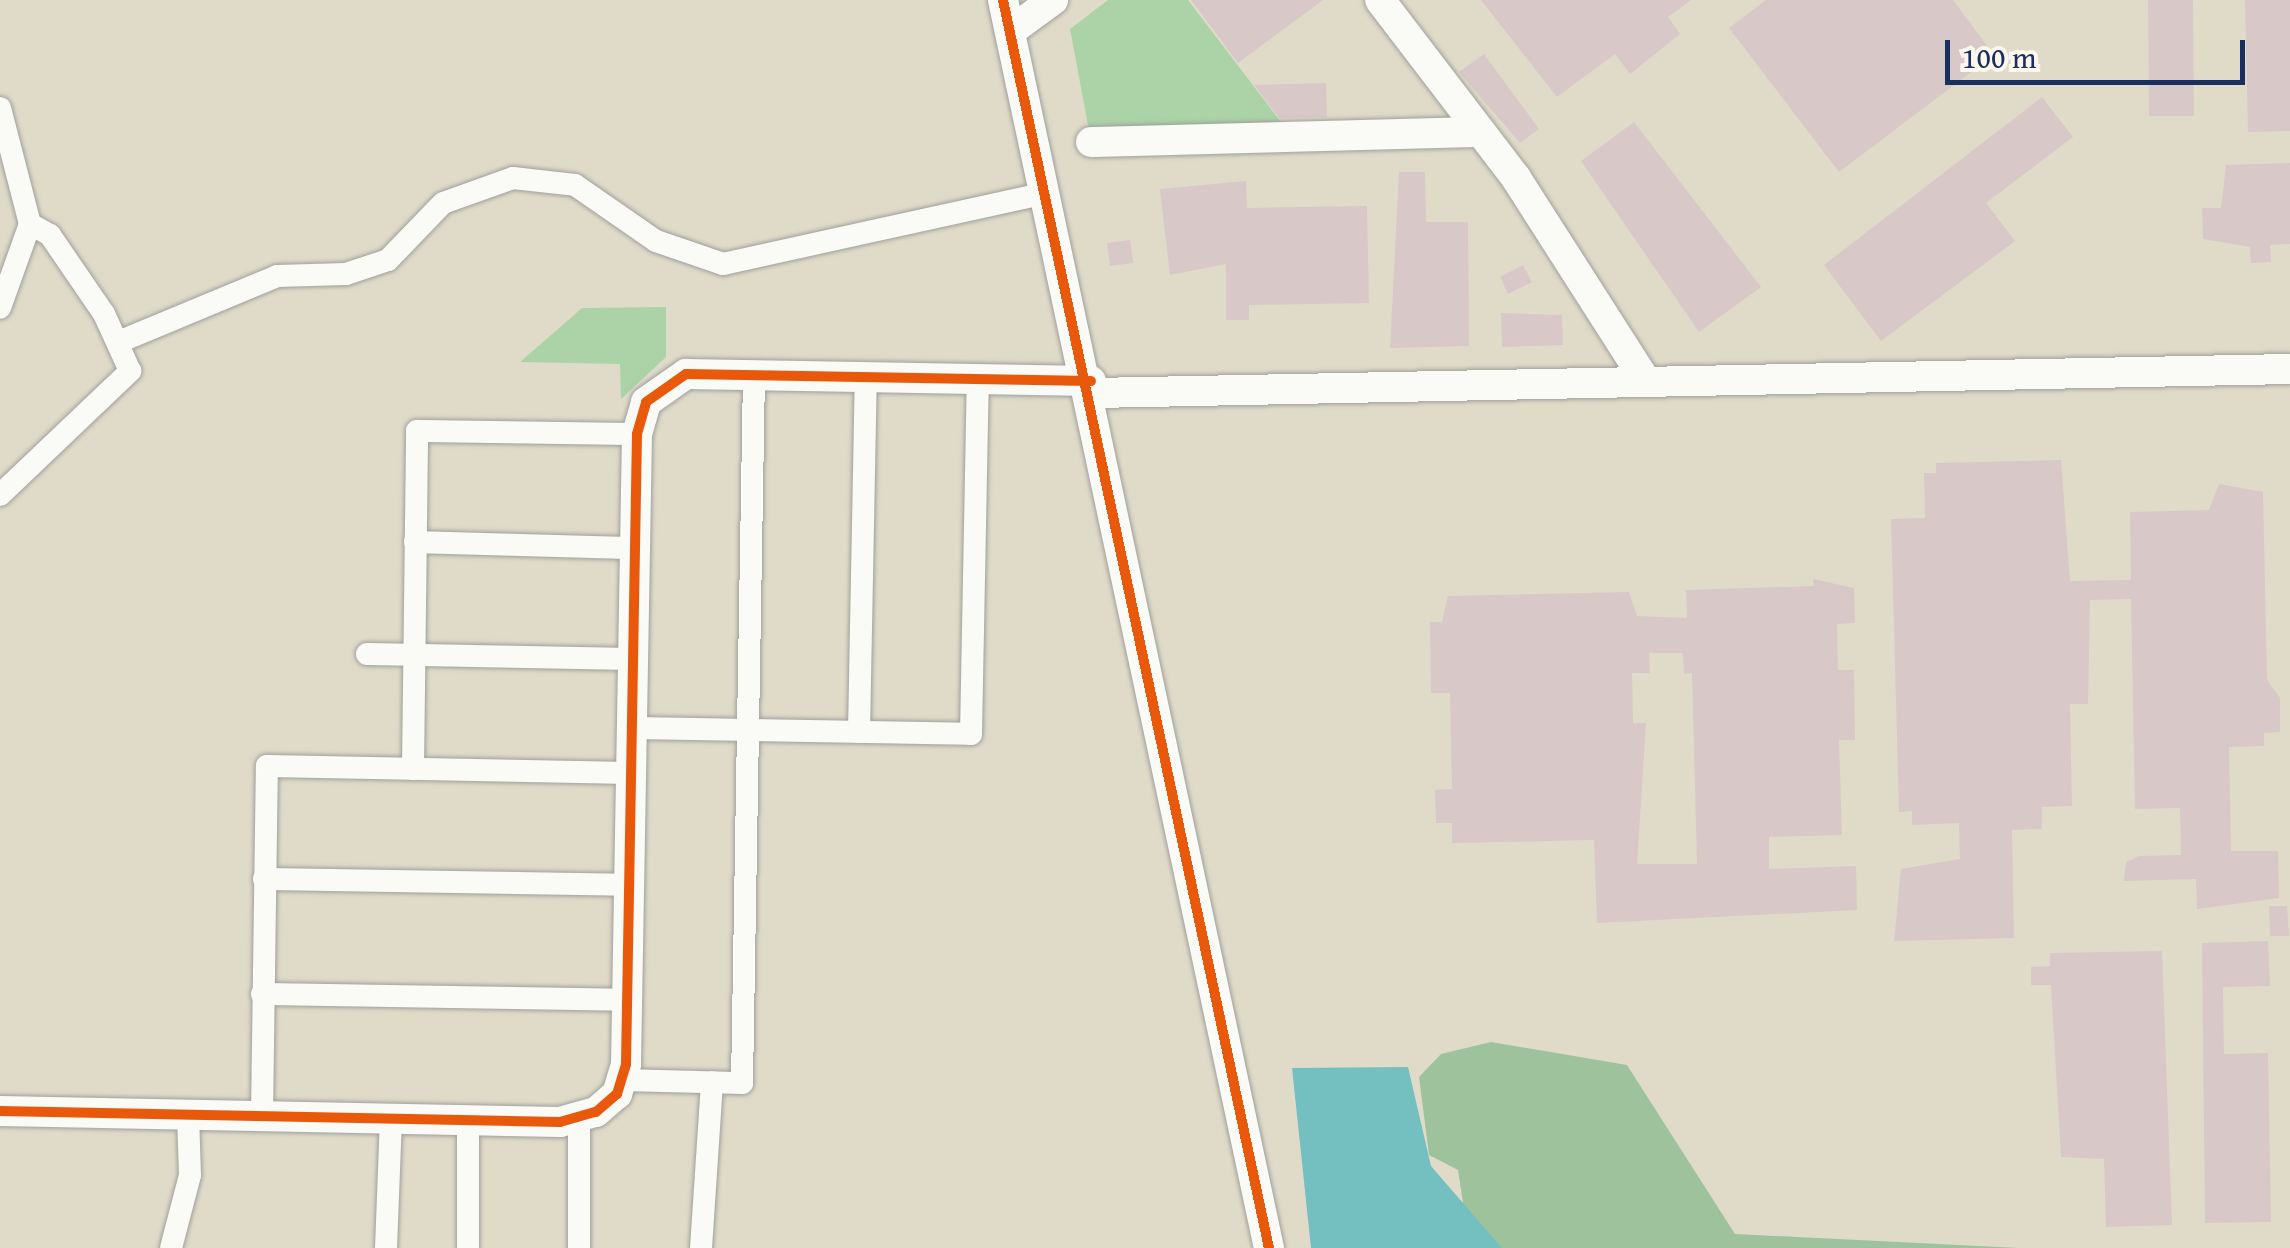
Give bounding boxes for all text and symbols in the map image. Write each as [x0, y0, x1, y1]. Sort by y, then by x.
scale bar [1950, 20, 2250, 82]
text: 100 m [1962, 35, 2036, 79]

